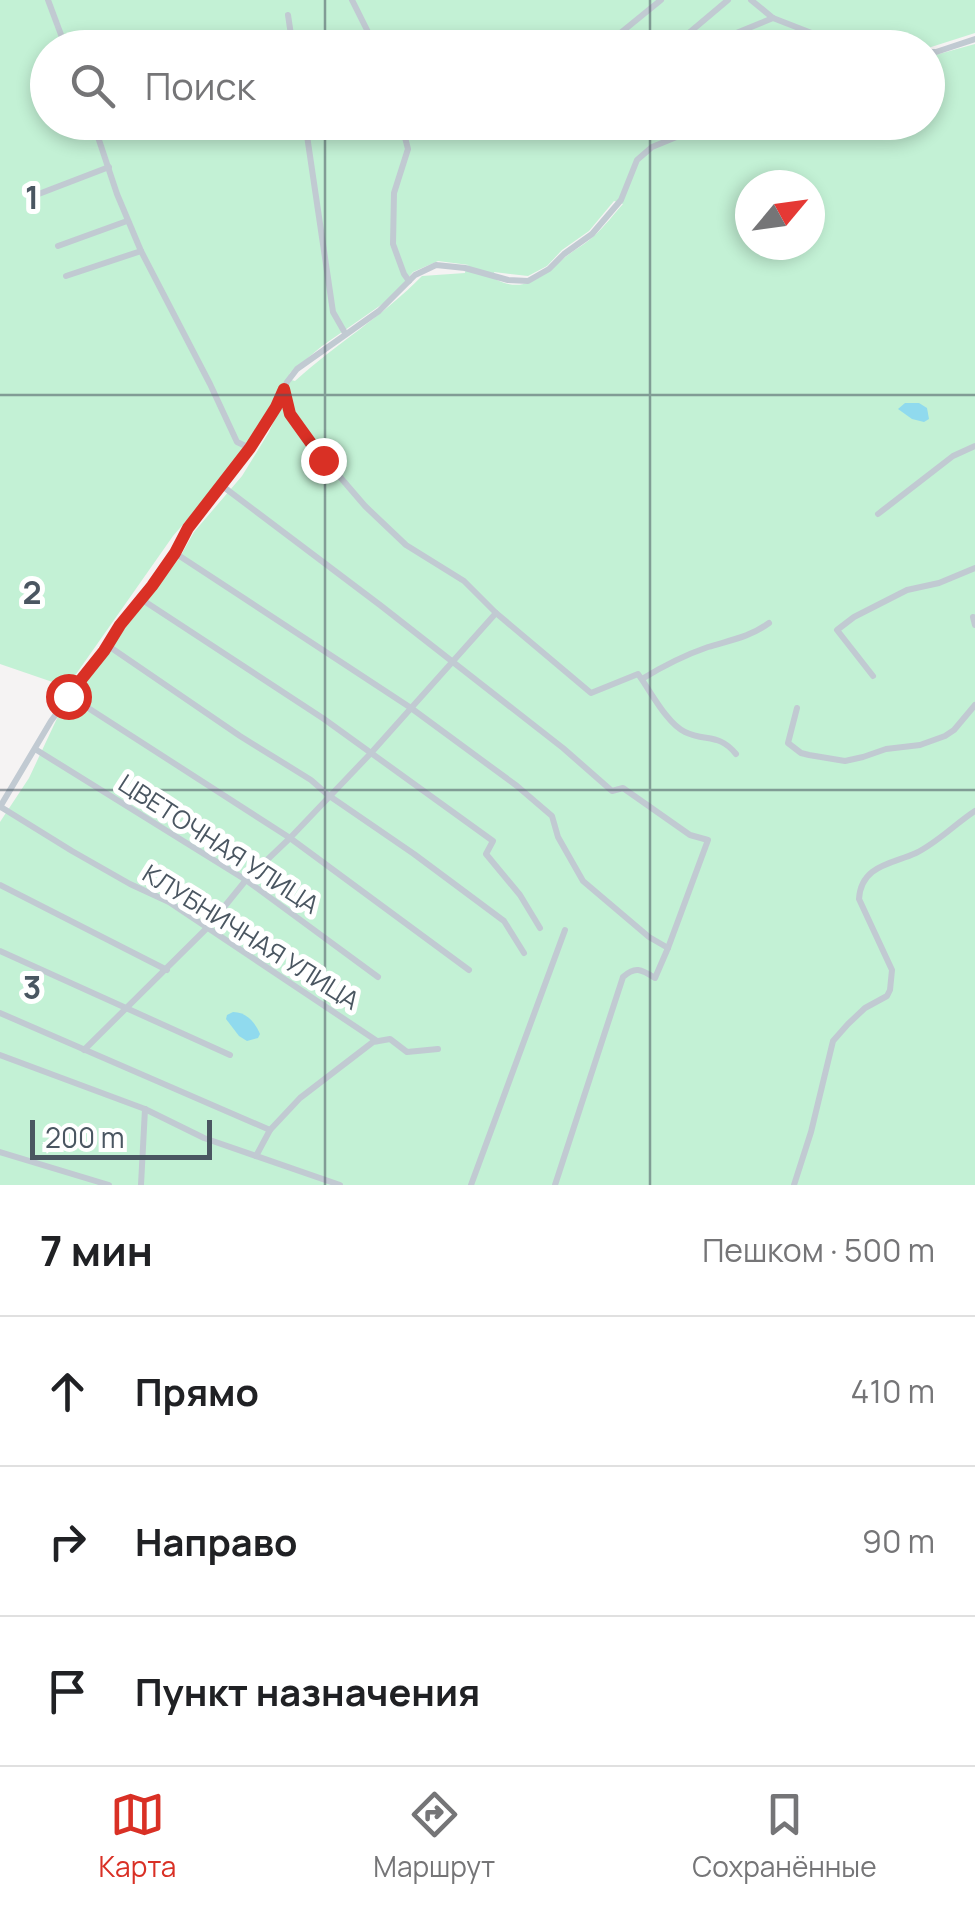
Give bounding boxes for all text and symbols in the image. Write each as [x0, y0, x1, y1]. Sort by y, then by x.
search box [30, 30, 945, 140]
icon: search [65, 58, 120, 113]
text: Поиск [145, 59, 255, 111]
north arrow [735, 170, 825, 260]
text: 1 [25, 175, 39, 219]
route end [301, 438, 347, 484]
text: 2 [22, 570, 42, 614]
route start [46, 674, 92, 720]
street label: ЦВЕТОЧНАЯ УЛИЦА [112, 766, 326, 922]
street label: КЛУБНИЧНАЯ УЛИЦА [136, 856, 366, 1018]
text: 3 [23, 965, 41, 1009]
scale bar [30, 1115, 212, 1160]
text: 200 m [45, 1118, 124, 1156]
text: 7 мин [40, 1221, 153, 1279]
text: Пешком · 500 m [702, 1228, 935, 1272]
icon: ahead [40, 1364, 95, 1419]
text: Прямо [135, 1365, 259, 1417]
text: 410 m [851, 1369, 935, 1413]
icon: right [40, 1514, 95, 1569]
text: Направо [135, 1515, 297, 1567]
text: 90 m [862, 1519, 935, 1563]
icon: arrive [40, 1664, 95, 1719]
text: Пункт назначения [135, 1665, 480, 1717]
tab: Карта [98, 1787, 176, 1885]
tab: Маршрут [373, 1787, 495, 1885]
tab: Сохранённые [692, 1787, 877, 1885]

